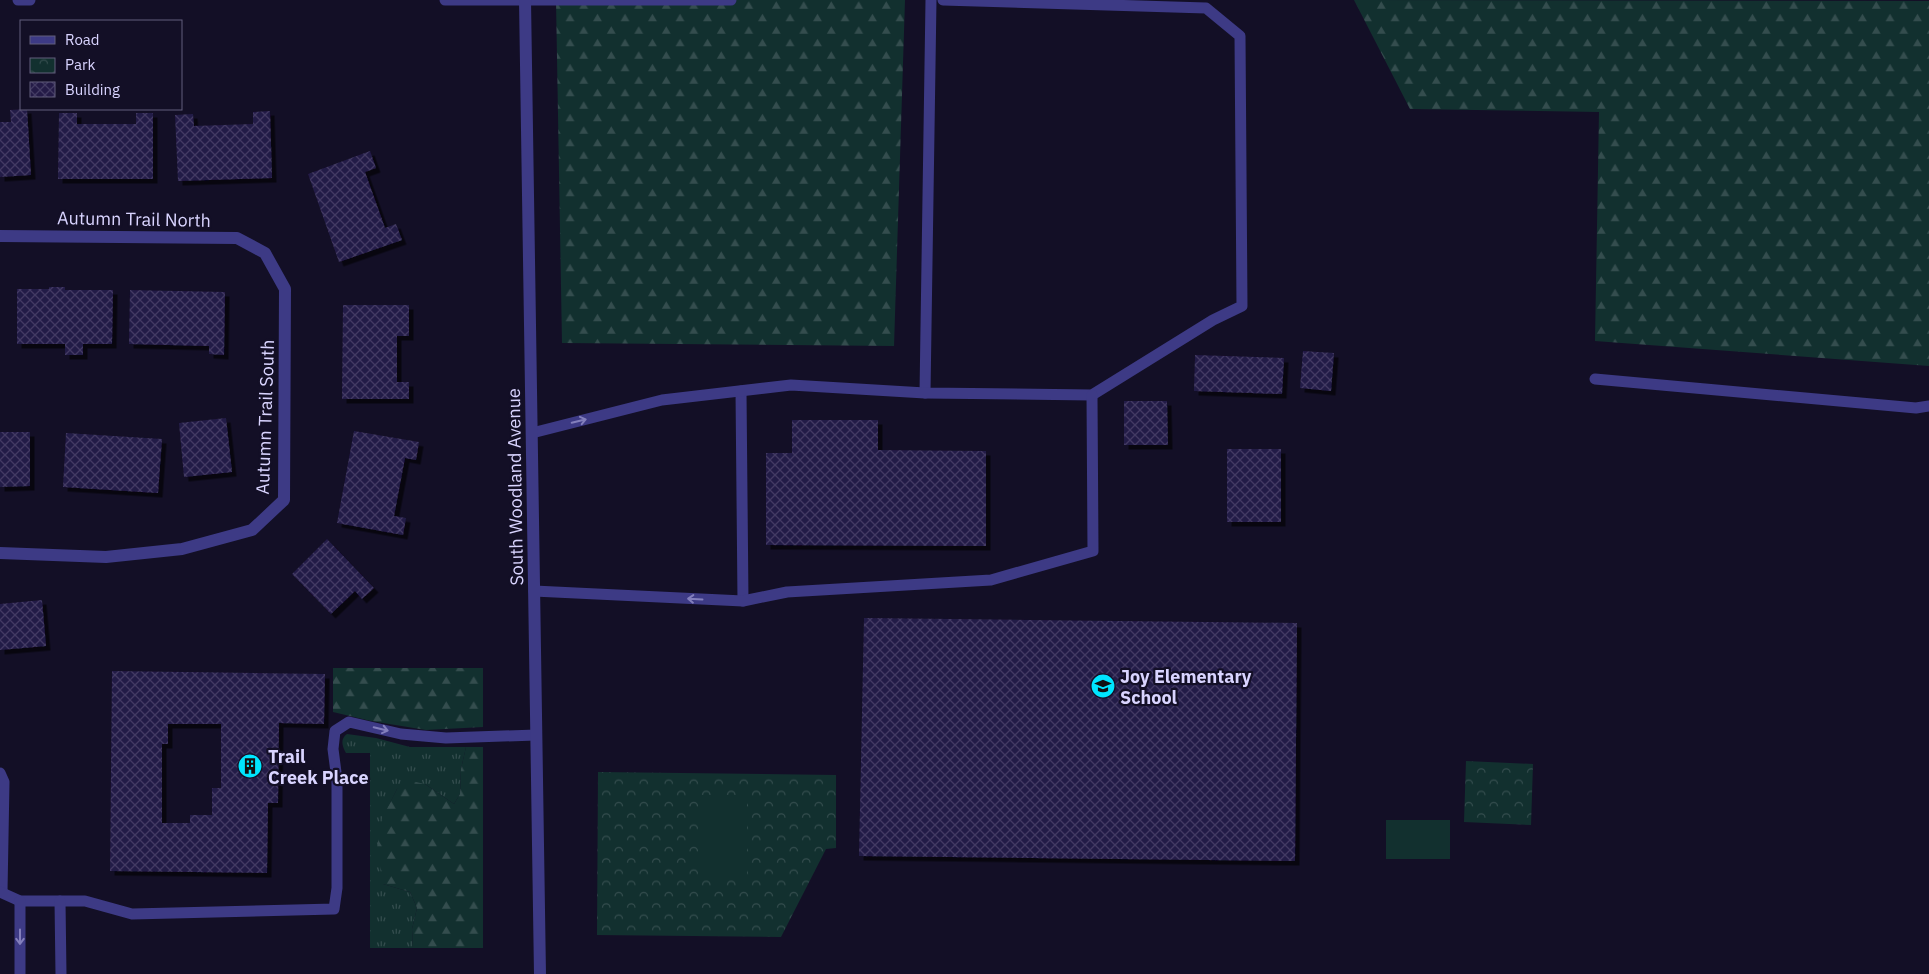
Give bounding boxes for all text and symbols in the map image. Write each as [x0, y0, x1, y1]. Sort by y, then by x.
legend [20, 20, 182, 110]
text: Road [65, 30, 100, 49]
text: Park [65, 55, 95, 74]
text: Building [65, 80, 120, 99]
street label: Autumn Trail North [57, 206, 211, 232]
street label: Autumn Trail South [251, 339, 279, 495]
street label: South Woodland Avenue [502, 388, 528, 586]
one-way arrow [571, 416, 587, 425]
one-way arrow [687, 594, 703, 603]
place label: Joy Elementary School [1120, 665, 1252, 709]
school or university icon: Joy Elementary School [1090, 673, 1116, 699]
one-way arrow [372, 725, 388, 735]
place label: Trail Creek Place [268, 745, 369, 789]
building icon: Trail Creek Place [237, 753, 263, 779]
one-way arrow [15, 929, 25, 945]

